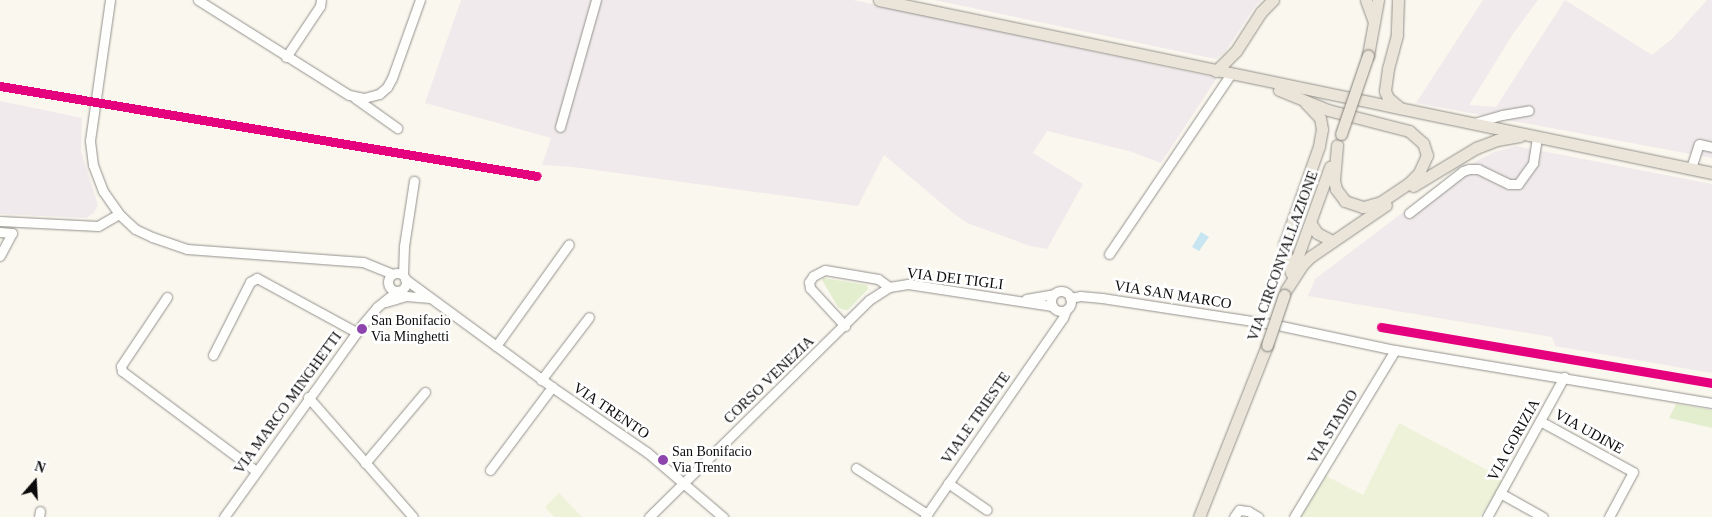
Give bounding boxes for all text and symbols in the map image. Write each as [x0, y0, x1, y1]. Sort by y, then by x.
street label: VIA CIRCONVALLAZIONE [1244, 168, 1322, 344]
street label: VIA DEI TIGLI [905, 264, 1005, 294]
street label: VIA SAN MARCO [1113, 277, 1233, 313]
place label: San Bonifacio Via Minghetti [371, 313, 451, 346]
marker: San Bonifacio Via Minghetti [357, 324, 367, 334]
street label: VIA MARCO MINGHETTI [230, 328, 346, 478]
street label: CORSO VENEZIA [720, 332, 818, 428]
street label: VIALE TRIESTE [937, 368, 1015, 468]
street label: VIA TRENTO [569, 379, 653, 443]
street label: VIA STADIO [1304, 386, 1362, 468]
street label: VIA GORIZIA [1484, 395, 1544, 485]
street label: VIA UDINE [1551, 405, 1627, 459]
place label: San Bonifacio Via Trento [672, 444, 752, 477]
marker: San Bonifacio Via Trento [658, 455, 668, 465]
north arrow [10, 457, 60, 507]
text: N [33, 459, 47, 476]

